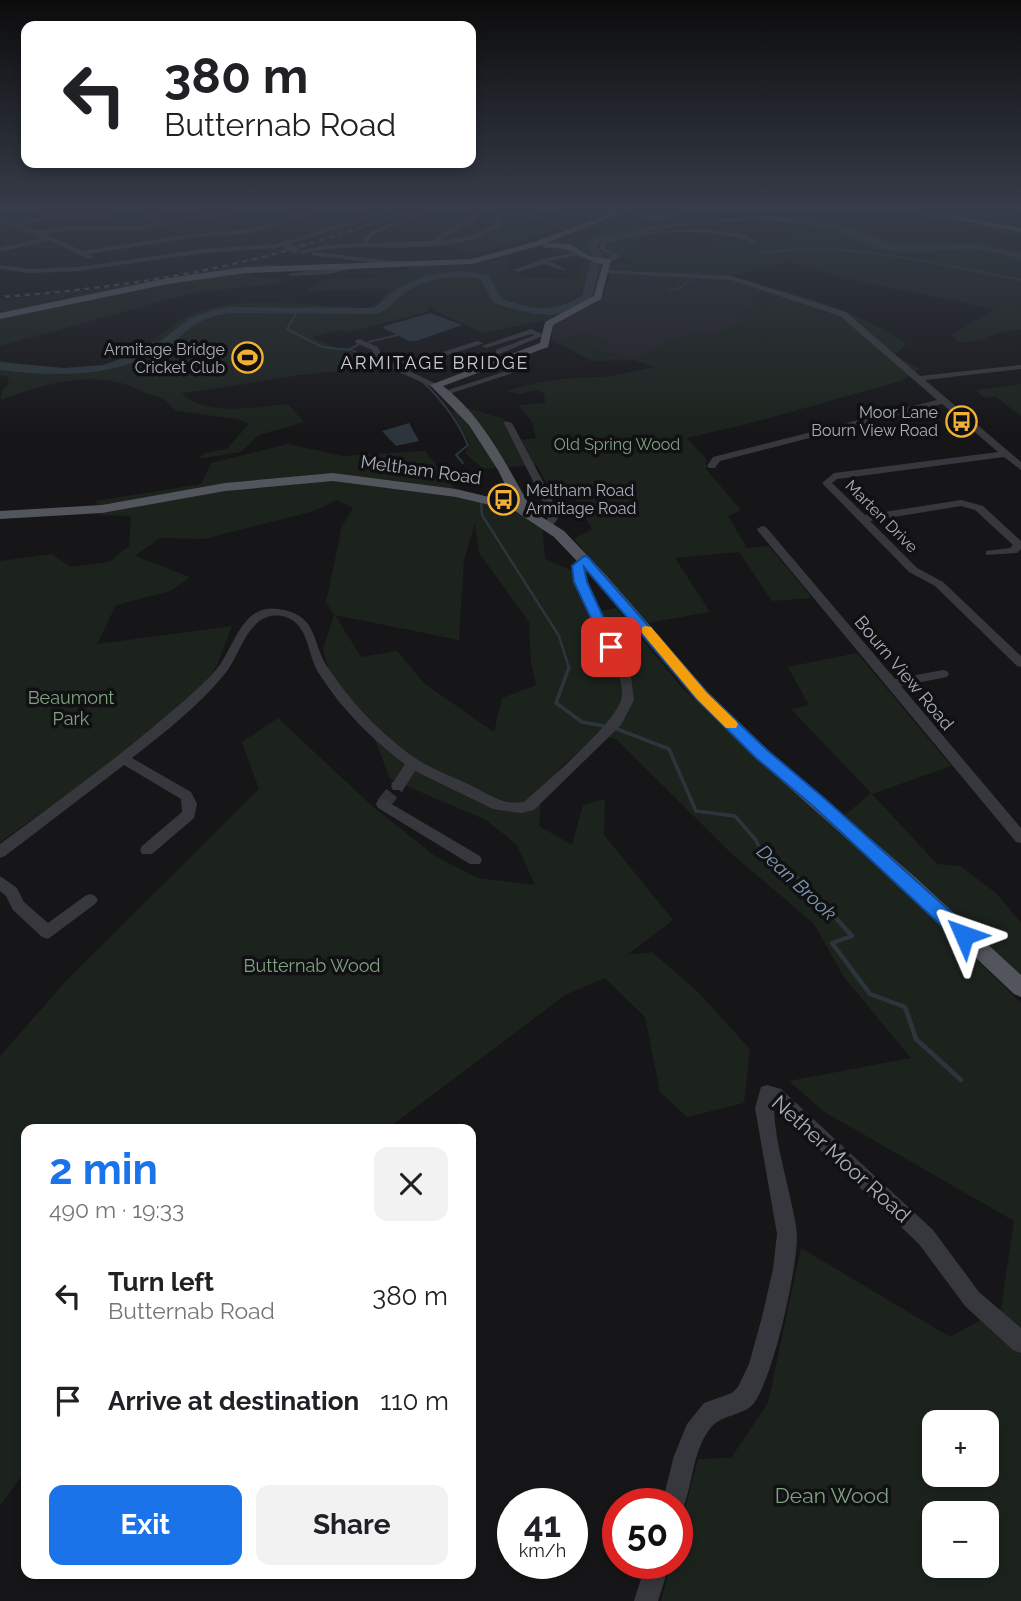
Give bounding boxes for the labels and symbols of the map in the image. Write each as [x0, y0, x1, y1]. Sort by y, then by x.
place label: Armitage Bridge Cricket Club [104, 340, 225, 377]
sports icon: Armitage Bridge Cricket Club [231, 341, 265, 375]
district label: ARMITAGE BRIDGE [341, 352, 530, 373]
place label: Moor Lane Bourn View Road [811, 403, 938, 440]
bus stop icon: Moor Lane Bourn View Road [944, 404, 978, 438]
park label: Old Spring Wood [554, 435, 680, 454]
street label: Meltham Road [359, 451, 483, 488]
street label: Marten Drive [842, 476, 922, 556]
place label: Meltham Road Armitage Road [526, 481, 636, 518]
bus stop icon: Meltham Road Armitage Road [486, 482, 520, 516]
street label: Bourn View Road [851, 611, 958, 734]
pin [581, 617, 641, 677]
park label: Beaumont Park [28, 687, 114, 729]
water label: Dean Brook [753, 840, 841, 924]
position arrow [927, 898, 1001, 972]
park label: Butternab Wood [243, 955, 381, 976]
street label: Nether Moor Road [767, 1090, 916, 1227]
park label: Dean Wood [775, 1483, 889, 1508]
speed limit sign: 50 [602, 1488, 693, 1579]

